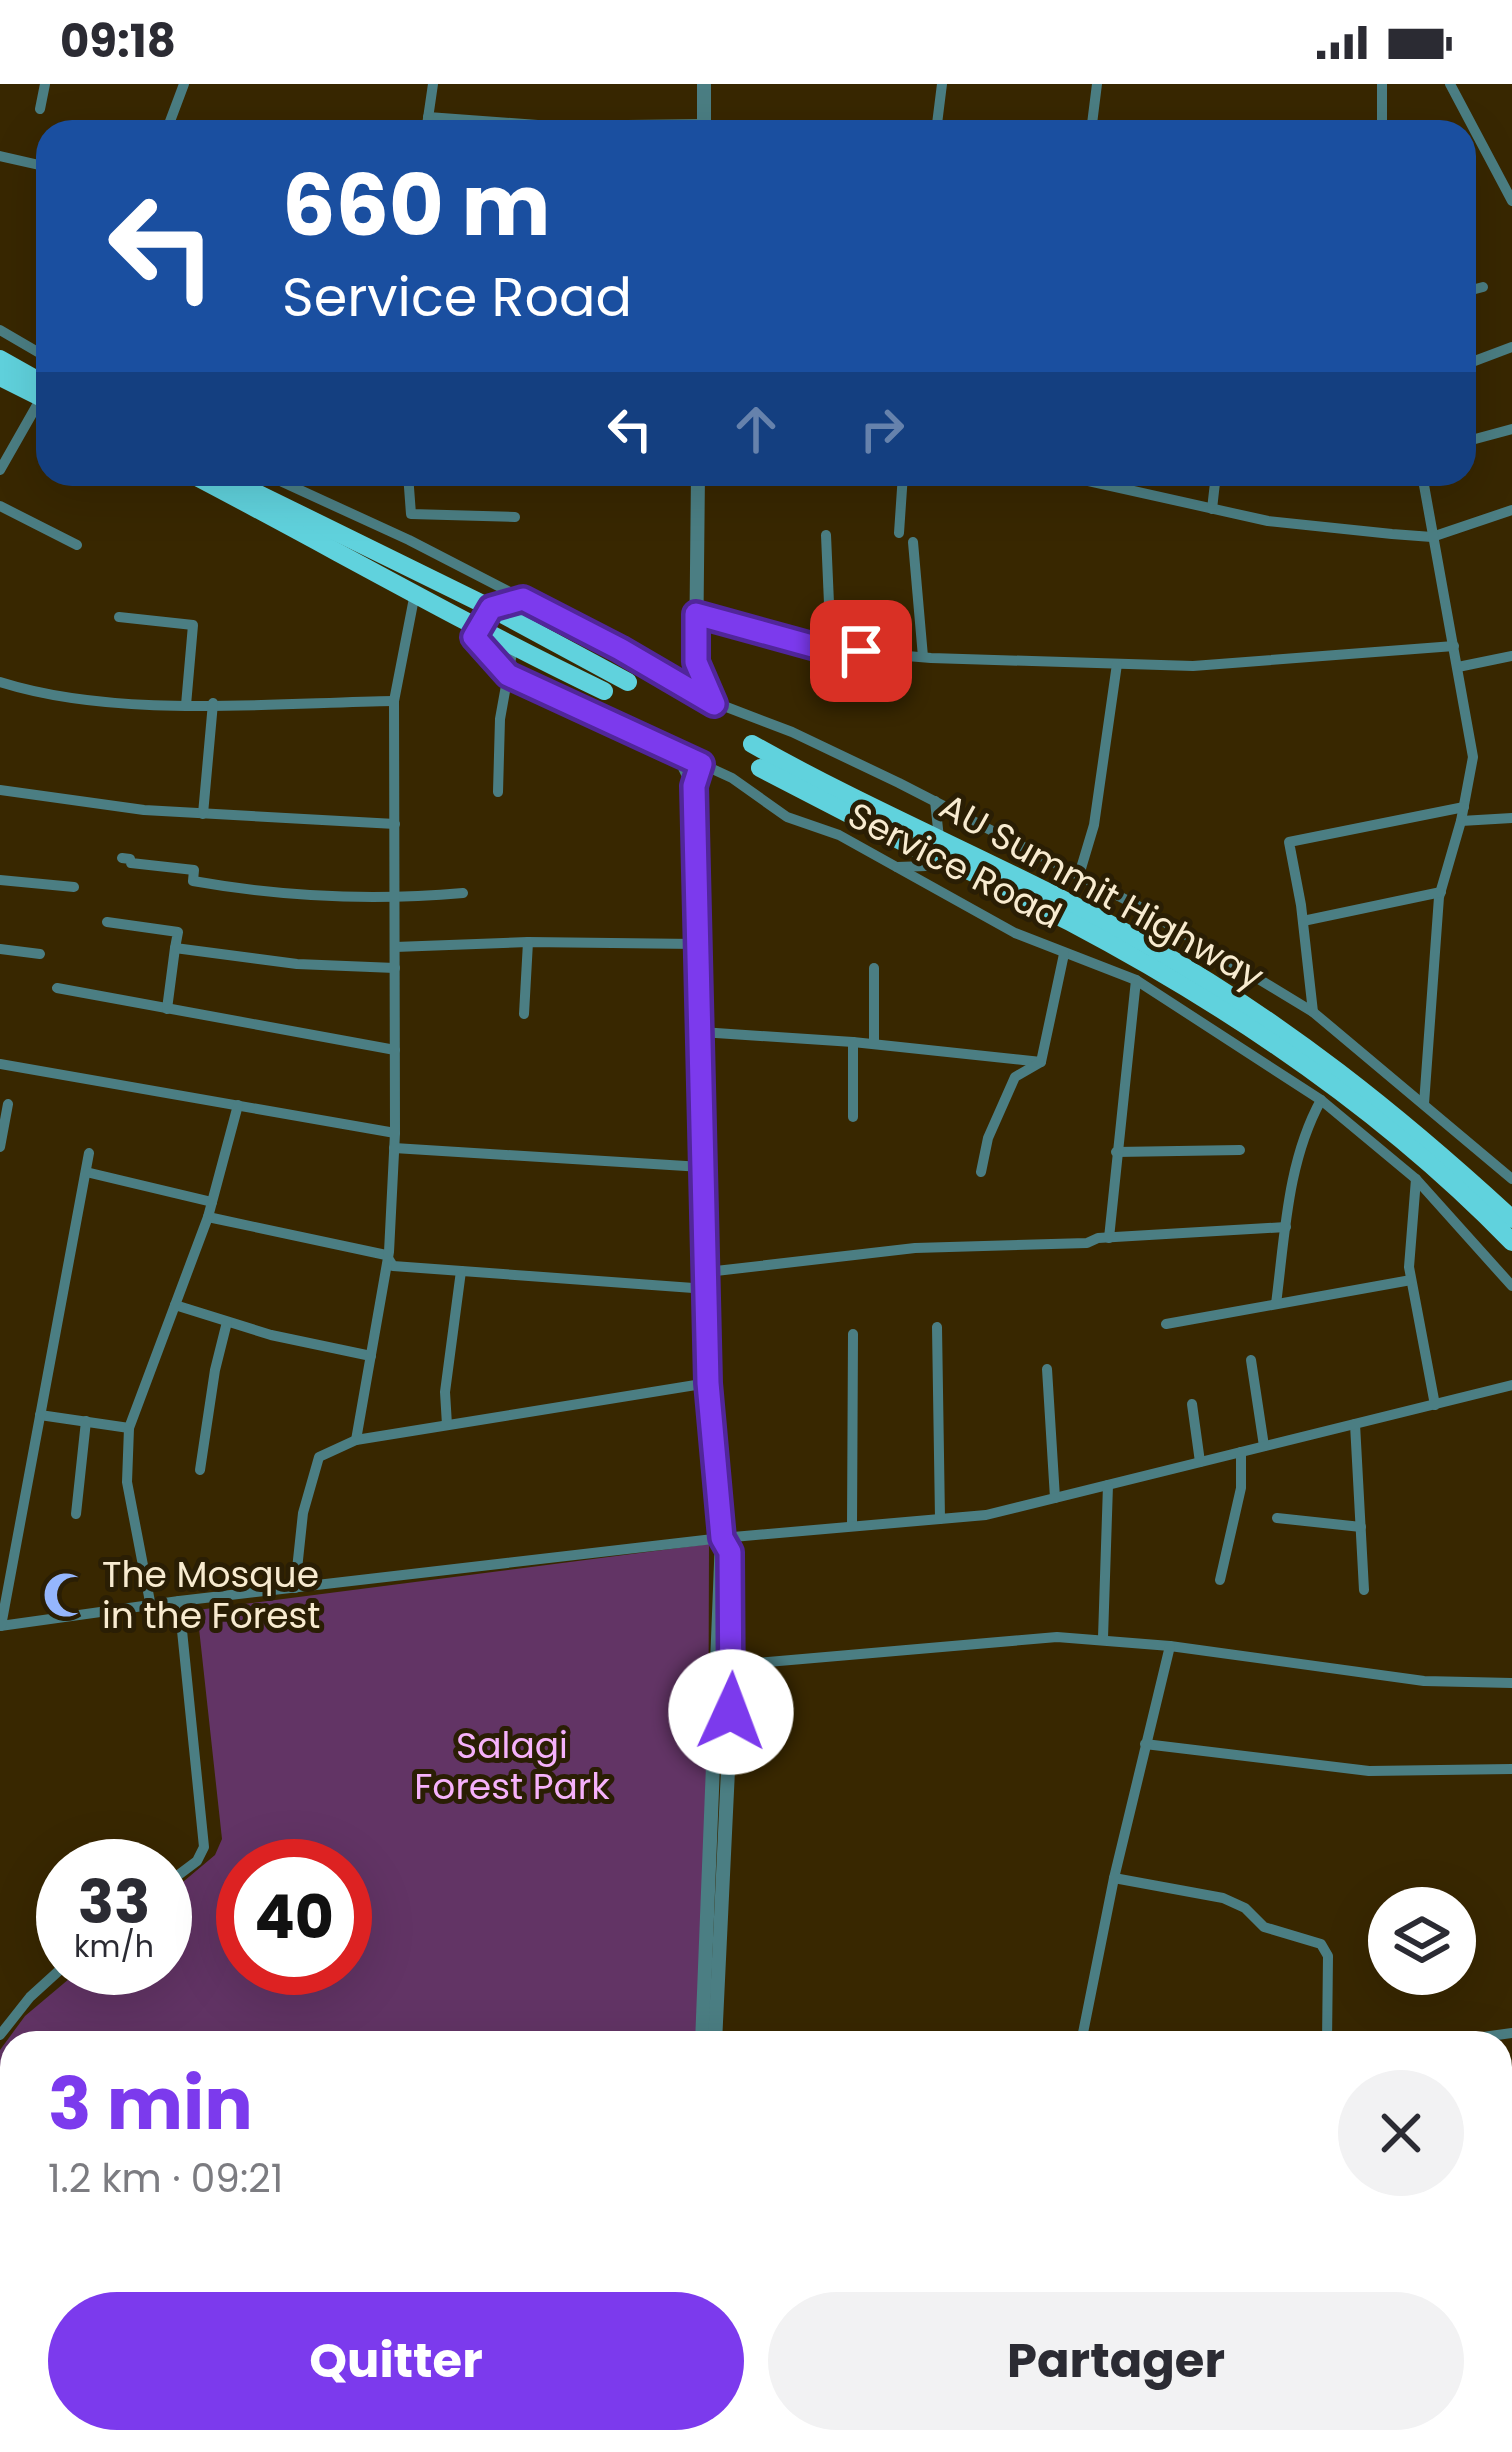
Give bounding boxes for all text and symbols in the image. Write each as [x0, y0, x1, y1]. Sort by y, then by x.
text: 09:18 [60, 10, 176, 73]
text: 660 m [282, 147, 551, 264]
icon: left [84, 168, 240, 324]
text: Service Road [282, 259, 632, 335]
icon: left [597, 396, 663, 462]
icon: ahead [723, 396, 789, 462]
icon: right [849, 396, 915, 462]
pin [810, 600, 912, 702]
icon: arrive [828, 618, 894, 684]
street label: AU Summit Highway [930, 781, 1273, 1002]
street label: Service Road [839, 790, 1070, 941]
place label: The Mosque in the Forest [102, 1549, 320, 1641]
mosque icon: The Mosque in the Forest [41, 1570, 91, 1620]
position arrow [668, 1649, 794, 1775]
park label: Salagi Forest Park [414, 1720, 610, 1812]
speed limit sign: 40 [216, 1839, 372, 1995]
text: 33 [78, 1860, 150, 1944]
map controls [1368, 1887, 1476, 1995]
button: layers [1368, 1887, 1476, 1995]
text: km/h [74, 1925, 154, 1968]
text: 3 min [48, 2053, 253, 2154]
button: close [1338, 2070, 1464, 2196]
text: 1.2 km · 09:21 [48, 2151, 283, 2206]
button: Quitter [48, 2292, 744, 2430]
button: Partager [768, 2292, 1464, 2430]

